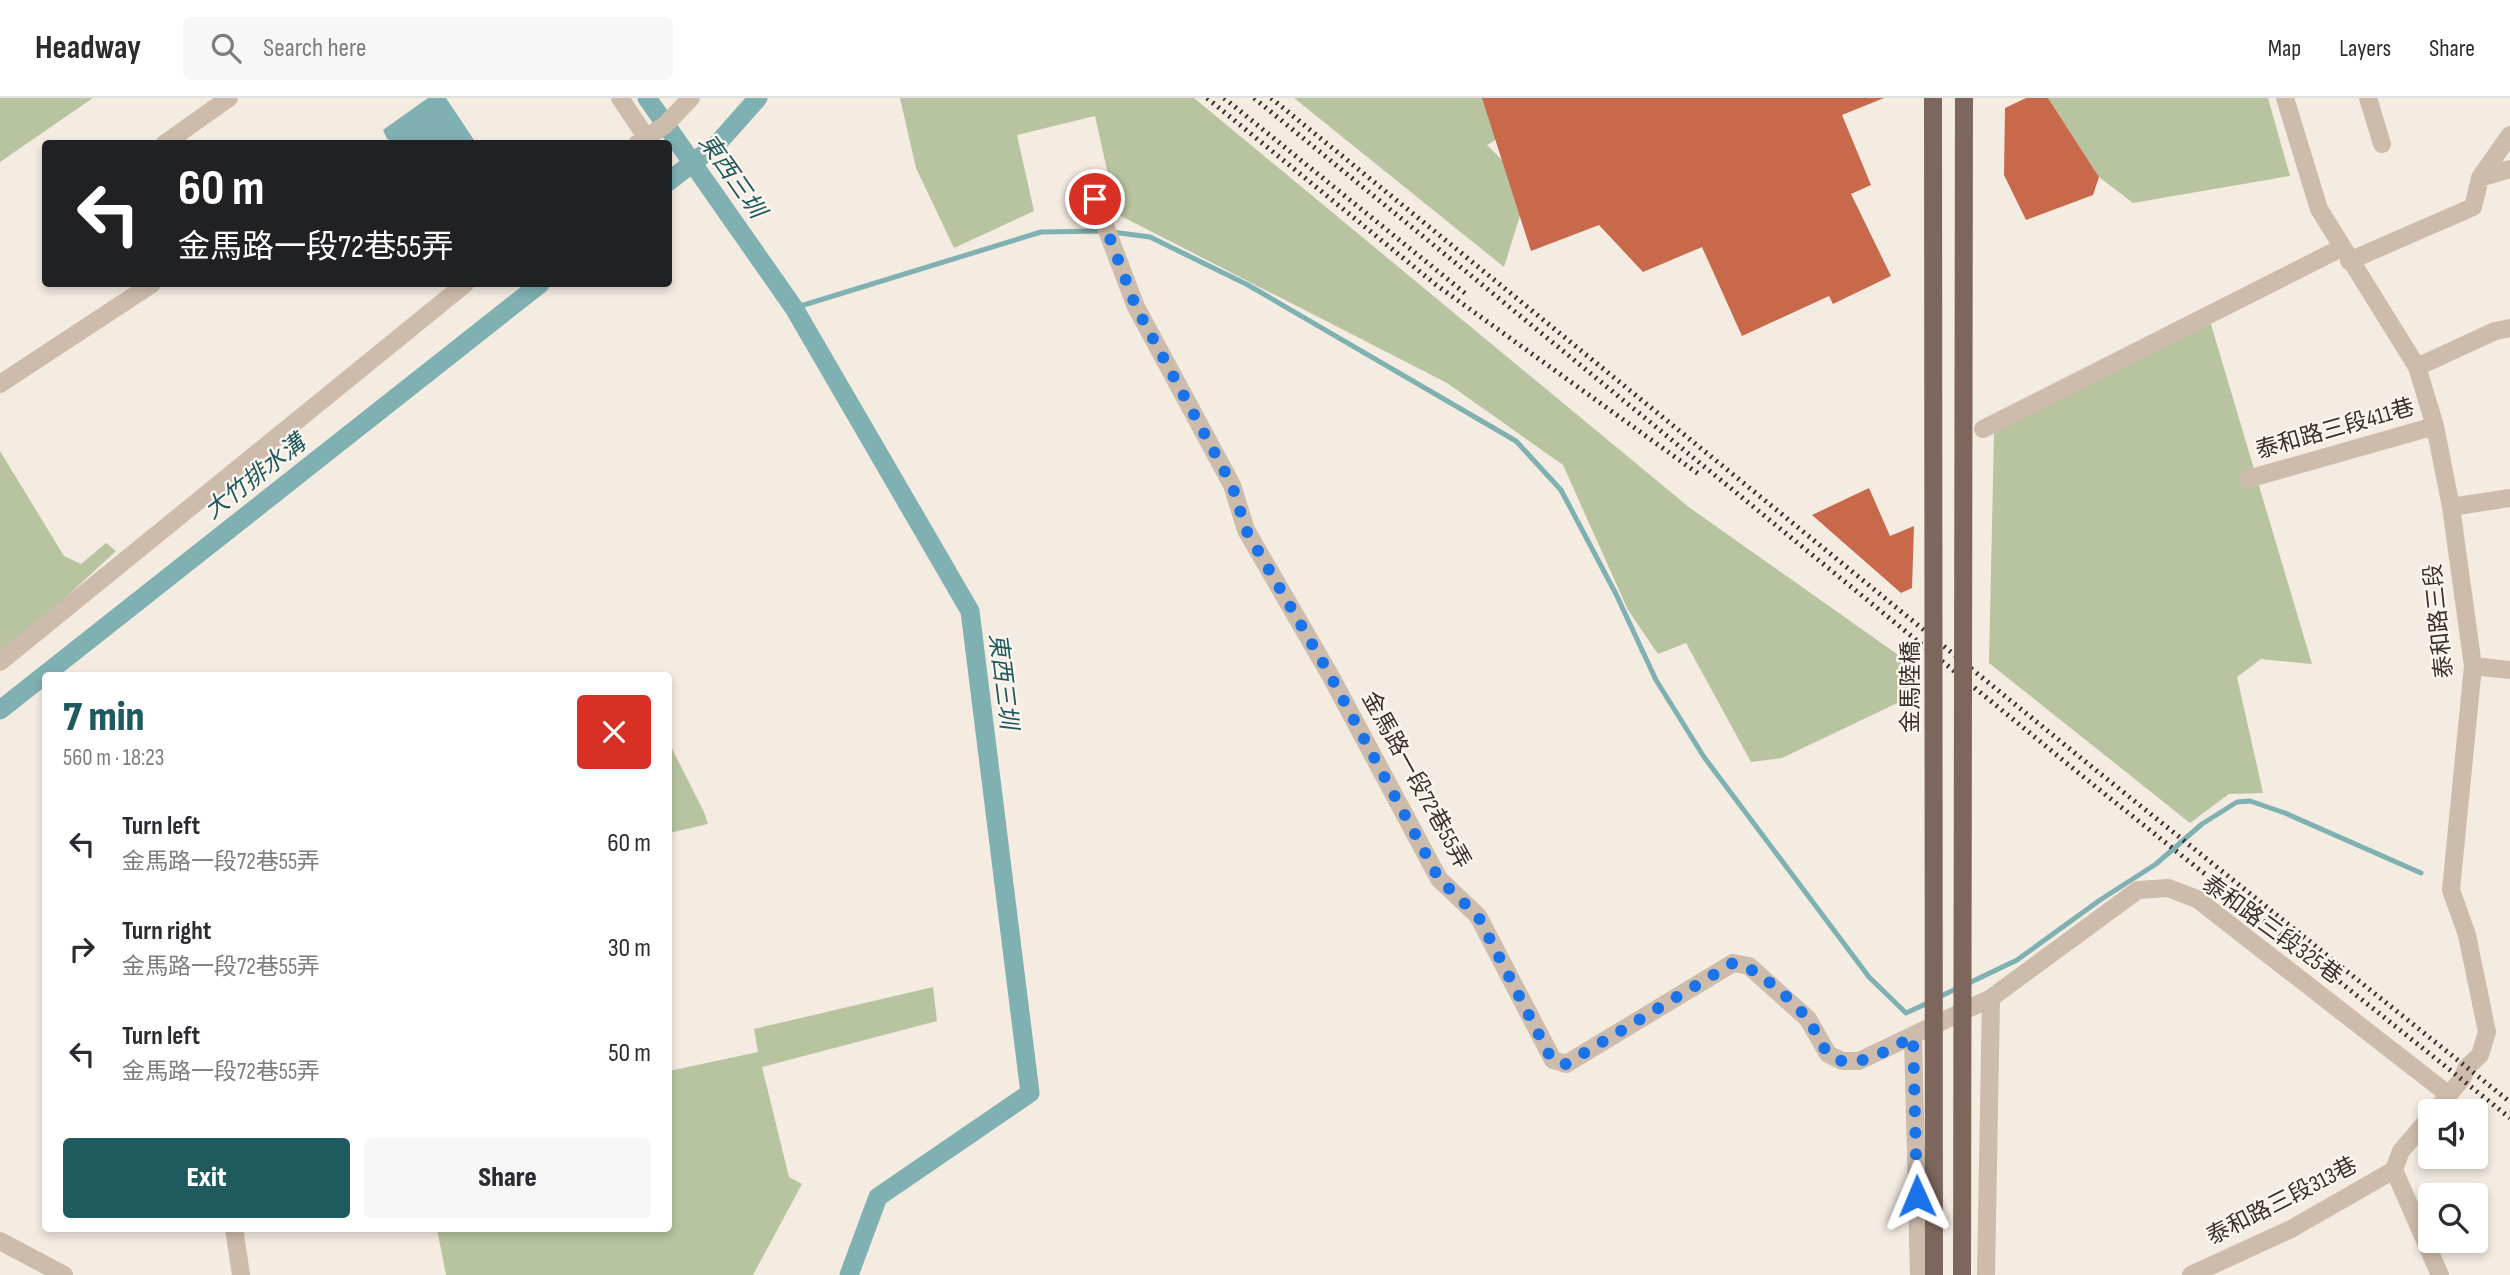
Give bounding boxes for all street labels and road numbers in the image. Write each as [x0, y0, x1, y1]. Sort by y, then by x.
street label: 泰和路三段411巷 [2252, 393, 2418, 465]
street label: 泰和路三段 [2419, 562, 2459, 680]
street label: 金馬陸橋 [1897, 641, 1925, 733]
street label: 金馬路一段72巷55弄 [1356, 687, 1476, 873]
street label: 泰和路三段325巷 [2196, 870, 2348, 990]
street label: 泰和路三段313巷 [2202, 1151, 2362, 1251]

